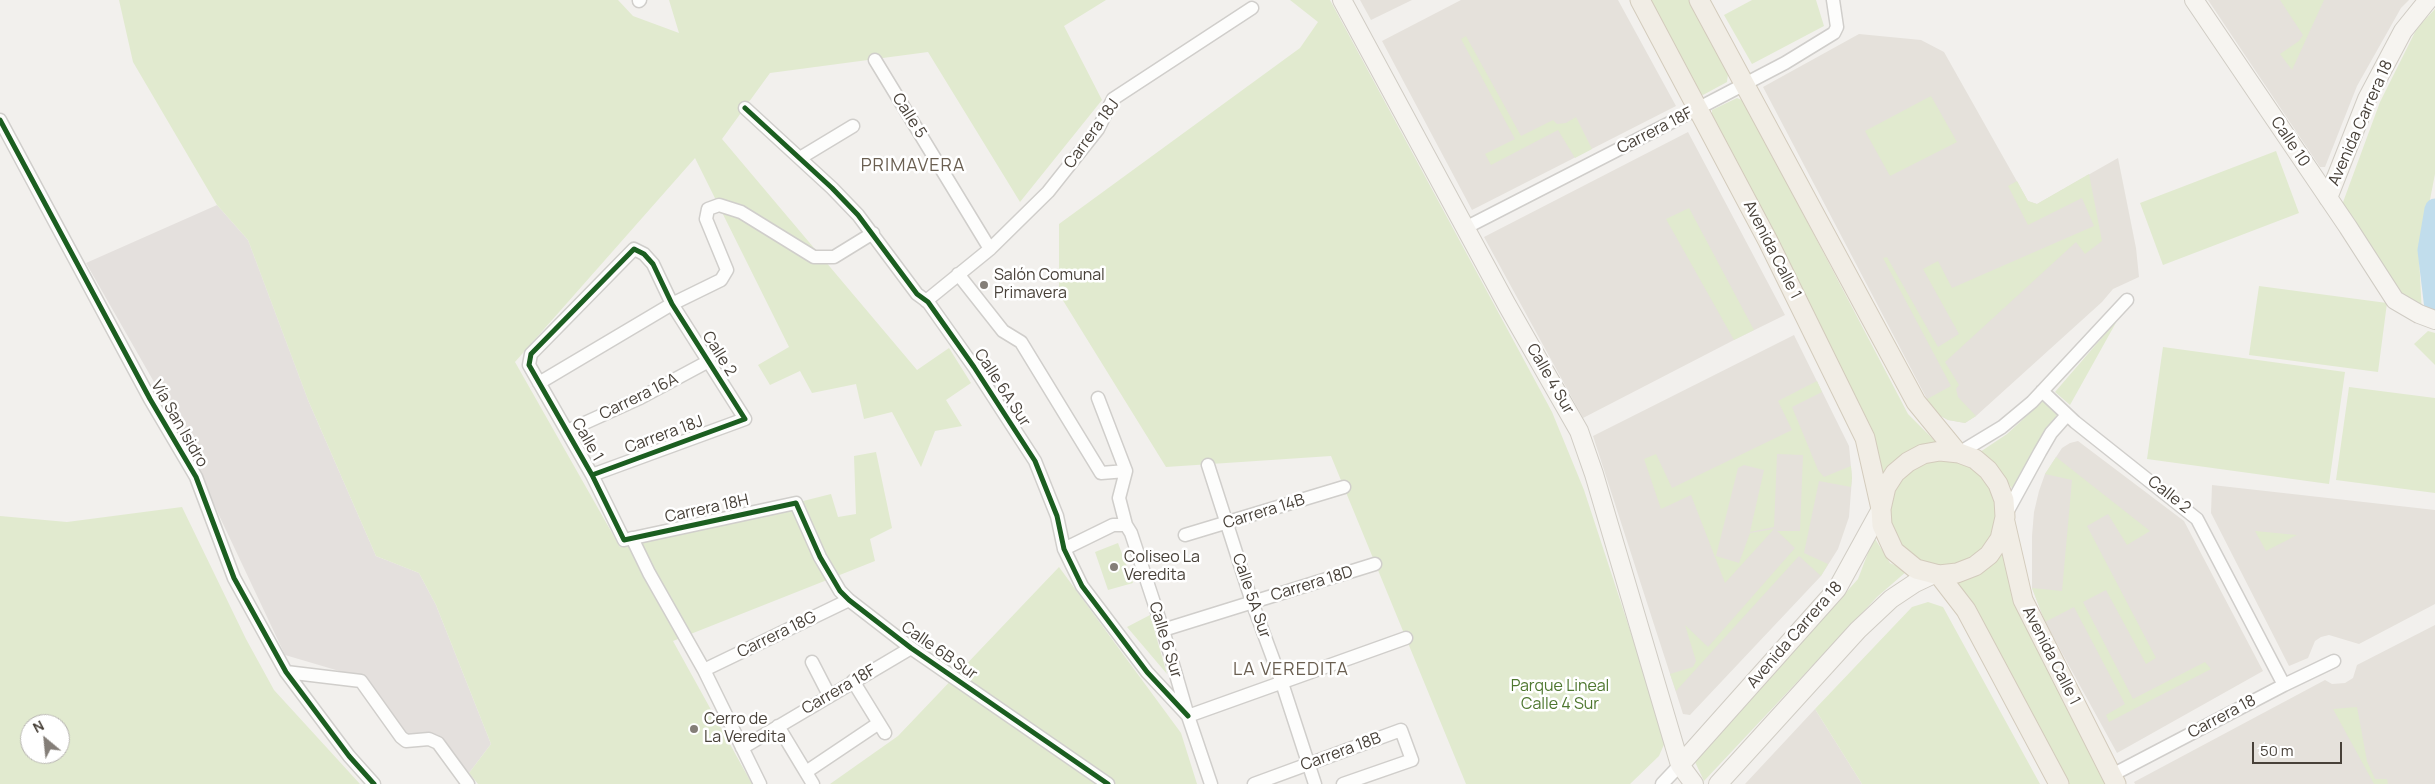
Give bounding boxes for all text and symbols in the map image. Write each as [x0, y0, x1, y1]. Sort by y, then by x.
street label: Avenida Carrera 18 [2325, 57, 2397, 189]
street label: Calle 5 [888, 90, 930, 142]
street label: Carrera 18J [1060, 95, 1124, 173]
street label: Carrera 18F [1614, 104, 1696, 158]
street label: Calle 10 [2266, 113, 2314, 171]
district label: PRIMAVERA [860, 155, 966, 177]
street label: Avenida Calle 1 [1739, 198, 1805, 302]
place label: Salón Comunal Primavera [994, 266, 1105, 304]
marker: Salón Comunal Primavera [978, 279, 990, 291]
street label: Calle 2 [698, 328, 740, 380]
street label: Calle 4 Sur [1522, 340, 1578, 418]
street label: Calle 6A Sur [970, 346, 1034, 430]
street label: Carrera 16A [597, 370, 681, 424]
street label: Vía San Isidro [146, 377, 212, 471]
street label: Carrera 18J [622, 412, 706, 458]
street label: Calle 1 [567, 415, 607, 465]
street label: Calle 2 [2144, 472, 2194, 518]
street label: Carrera 18H [663, 491, 751, 527]
street label: Carrera 14B [1221, 491, 1307, 533]
place label: Coliseo La Veredita [1124, 548, 1200, 586]
street label: Calle 5A Sur [1228, 551, 1274, 641]
marker: Coliseo La Veredita [1108, 561, 1120, 573]
street label: Carrera 18D [1269, 562, 1355, 606]
street label: Avenida Carrera 18 [1743, 578, 1847, 692]
street label: Calle 6 Sur [1144, 600, 1186, 680]
street label: Avenida Calle 1 [2018, 604, 2084, 708]
street label: Carrera 18G [734, 608, 820, 662]
street label: Calle 6B Sur [897, 618, 981, 684]
district label: LA VEREDITA [1232, 659, 1350, 681]
street label: Carrera 18F [799, 661, 879, 719]
park label: Parque Lineal Calle 4 Sur [1511, 677, 1609, 715]
street label: Carrera 18 [2185, 691, 2259, 743]
place label: Cerro de La Veredita [704, 710, 786, 748]
north arrow [20, 714, 70, 764]
text: N [29, 715, 47, 737]
marker: Cerro de La Veredita [688, 723, 700, 735]
street label: Carrera 18B [1298, 729, 1384, 775]
scale bar [2255, 732, 2345, 764]
text: 50 m [2260, 740, 2294, 761]

